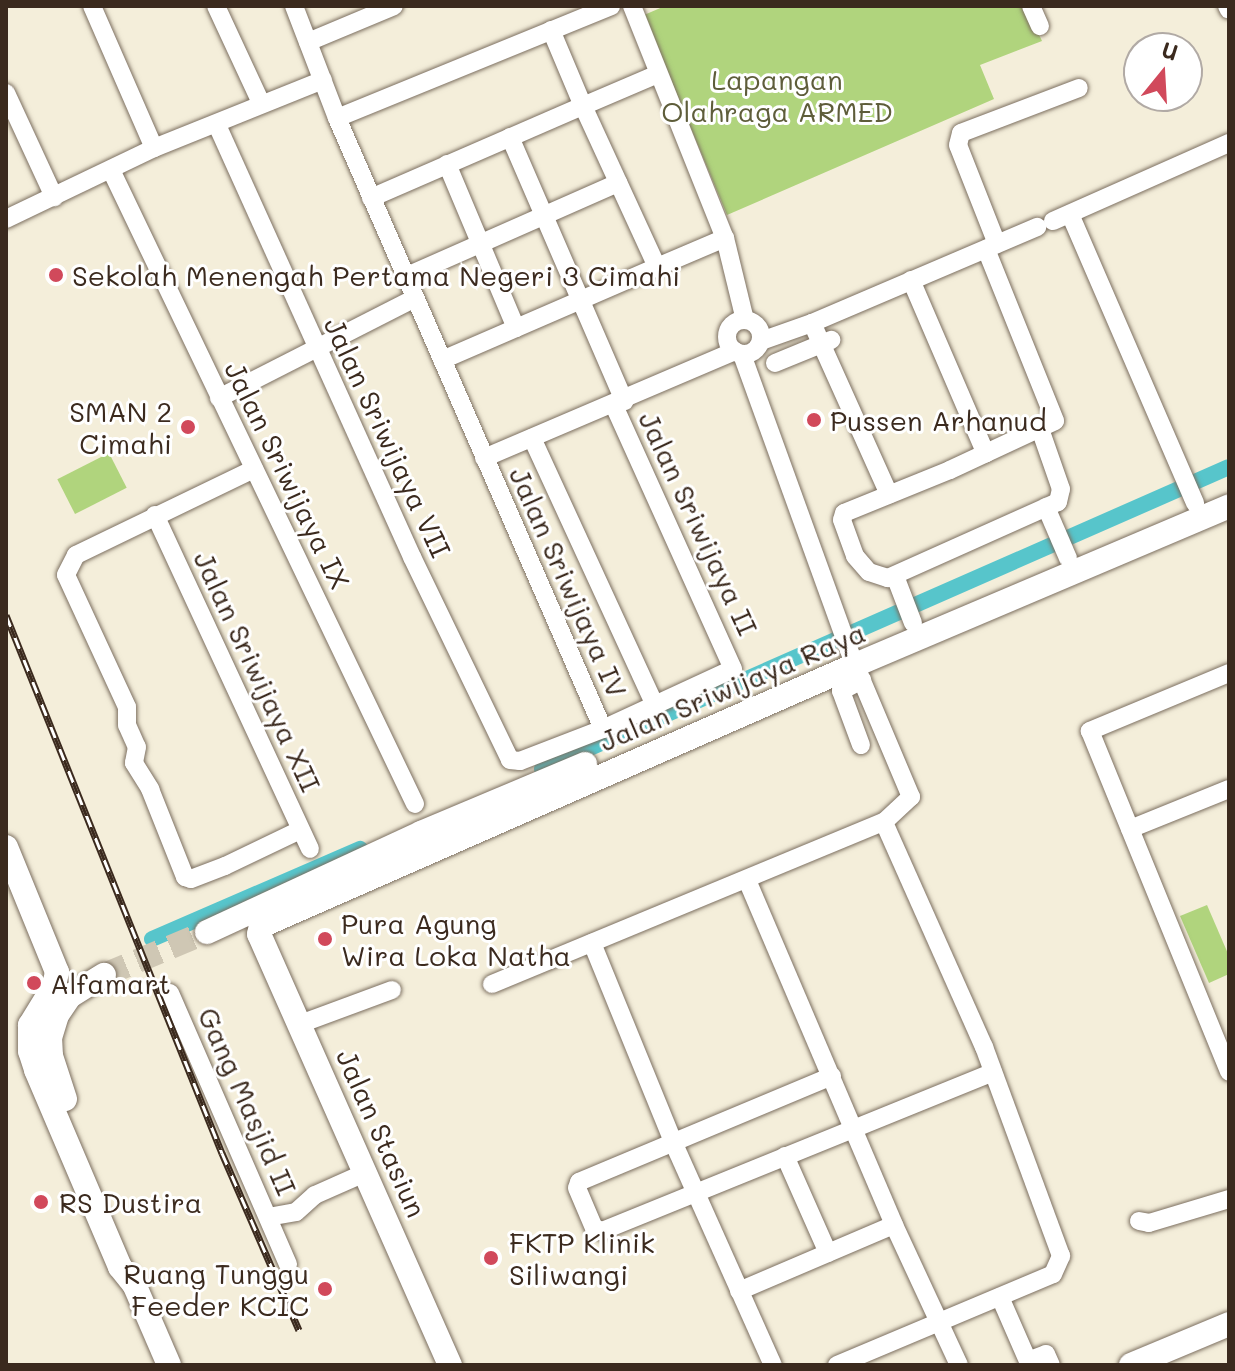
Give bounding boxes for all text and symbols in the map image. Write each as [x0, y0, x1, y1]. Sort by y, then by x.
north arrow [1123, 32, 1203, 112]
text: U [1158, 34, 1182, 67]
park label: Lapangan Olahraga ARMED [661, 62, 893, 128]
place label: Sekolah Menengah Pertama Negeri 3 Cimahi [72, 258, 680, 292]
marker: Sekolah Menengah Pertama Negeri 3 Cimahi [47, 266, 65, 284]
street label: Jalan Sriwijaya VII [318, 312, 458, 562]
street label: Jalan Sriwijaya IX [218, 356, 358, 594]
place label: SMAN 2 Cimahi [69, 394, 172, 460]
place label: Pussen Arhanud [830, 403, 1047, 437]
street label: Jalan Sriwijaya II [632, 406, 766, 640]
marker: Pussen Arhanud [805, 411, 823, 429]
marker: SMAN 2 Cimahi [179, 418, 197, 436]
street label: Jalan Sriwijaya IV [503, 462, 635, 702]
street label: Jalan Sriwijaya XII [188, 545, 328, 797]
street label: Jalan Sriwijaya Raya [594, 615, 870, 757]
place label: Pura Agung Wira Loka Natha [341, 906, 571, 972]
marker: Pura Agung Wira Loka Natha [316, 930, 334, 948]
place label: Alfamart [50, 966, 171, 1000]
marker: Alfamart [25, 974, 43, 992]
street label: Gang Masjid II [192, 1002, 304, 1200]
street label: Jalan Stasiun [330, 1044, 434, 1222]
place label: RS Dustira [59, 1185, 202, 1219]
marker: RS Dustira [30, 1191, 52, 1213]
place label: FKTP Klinik Siliwangi [509, 1225, 655, 1291]
marker: FKTP Klinik Siliwangi [480, 1247, 502, 1269]
place label: Ruang Tunggu Feeder KCIC [123, 1256, 309, 1322]
marker: Ruang Tunggu Feeder KCIC [316, 1280, 334, 1298]

